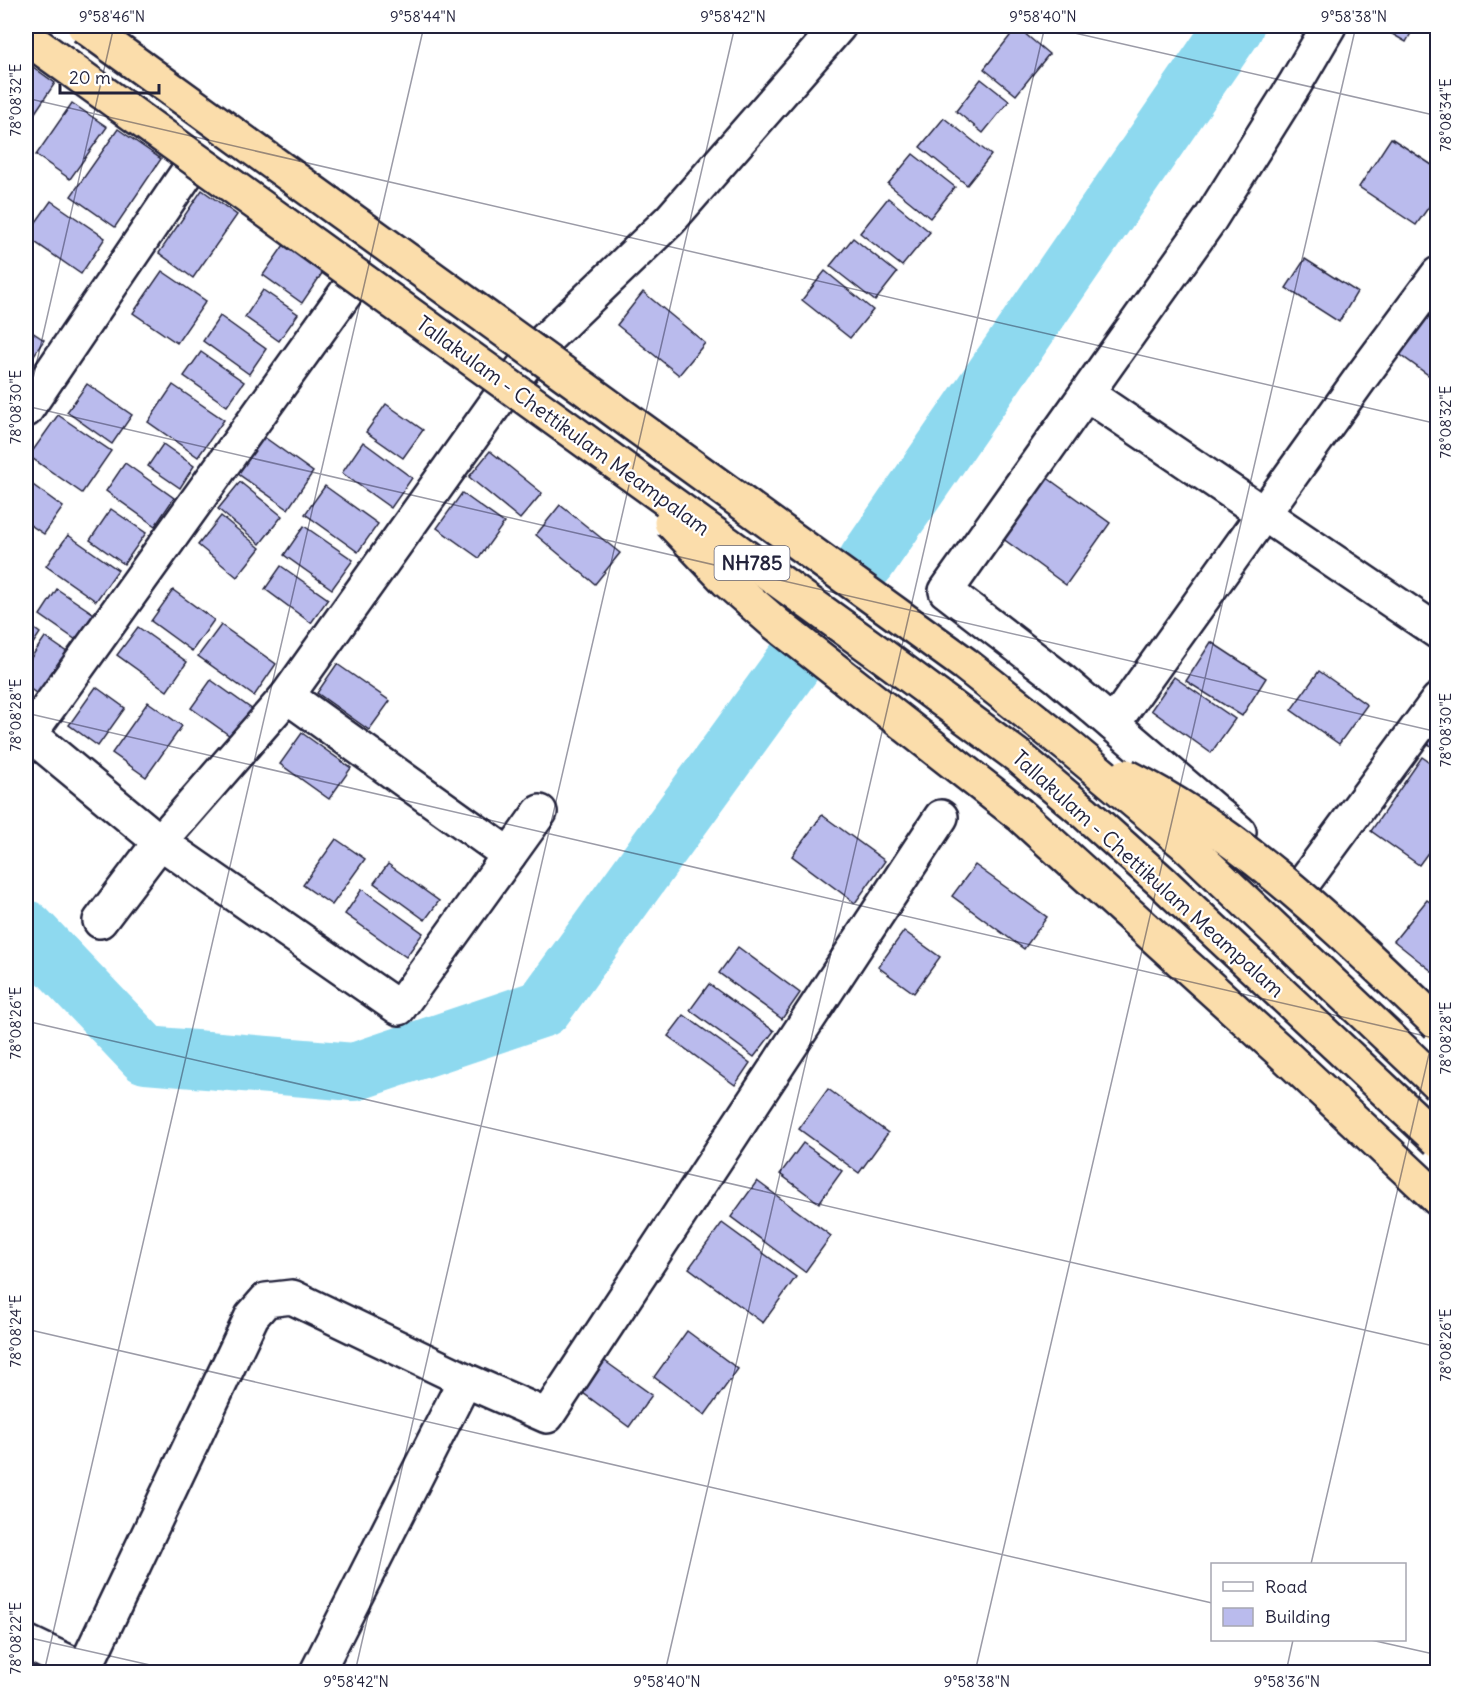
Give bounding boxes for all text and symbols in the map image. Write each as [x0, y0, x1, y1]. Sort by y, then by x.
text: 9°58'46"N [79, 7, 145, 26]
text: 9°58'44"N [390, 7, 456, 26]
text: 9°58'42"N [700, 7, 766, 26]
text: 9°58'40"N [1009, 7, 1077, 26]
text: 9°58'38"N [1321, 7, 1387, 26]
scale bar [60, 57, 159, 95]
text: 78°08'32"E [6, 63, 25, 137]
text: 20 m [69, 66, 111, 89]
text: 78°08'34"E [1436, 78, 1455, 152]
street label: Tallakulam - Chettikulam Meampalam [411, 310, 716, 541]
text: 78°08'30"E [6, 369, 25, 444]
text: 78°08'32"E [1436, 385, 1455, 459]
road number: NH785 [714, 546, 789, 580]
text: 78°08'28"E [6, 678, 25, 752]
text: 78°08'30"E [1436, 692, 1455, 767]
street label: Tallakulam - Chettikulam Meampalam [1007, 744, 1290, 1003]
text: 78°08'26"E [6, 986, 25, 1060]
text: 78°08'28"E [1436, 1001, 1455, 1075]
text: 78°08'24"E [6, 1294, 25, 1367]
text: 78°08'26"E [1436, 1308, 1455, 1382]
legend [1211, 1563, 1406, 1641]
text: Road [1265, 1575, 1308, 1598]
text: 78°08'22"E [6, 1601, 25, 1674]
text: Building [1265, 1605, 1330, 1628]
text: 9°58'42"N [323, 1672, 389, 1691]
text: 9°58'40"N [633, 1672, 701, 1691]
text: 9°58'38"N [944, 1672, 1010, 1691]
text: 9°58'36"N [1254, 1672, 1320, 1691]

